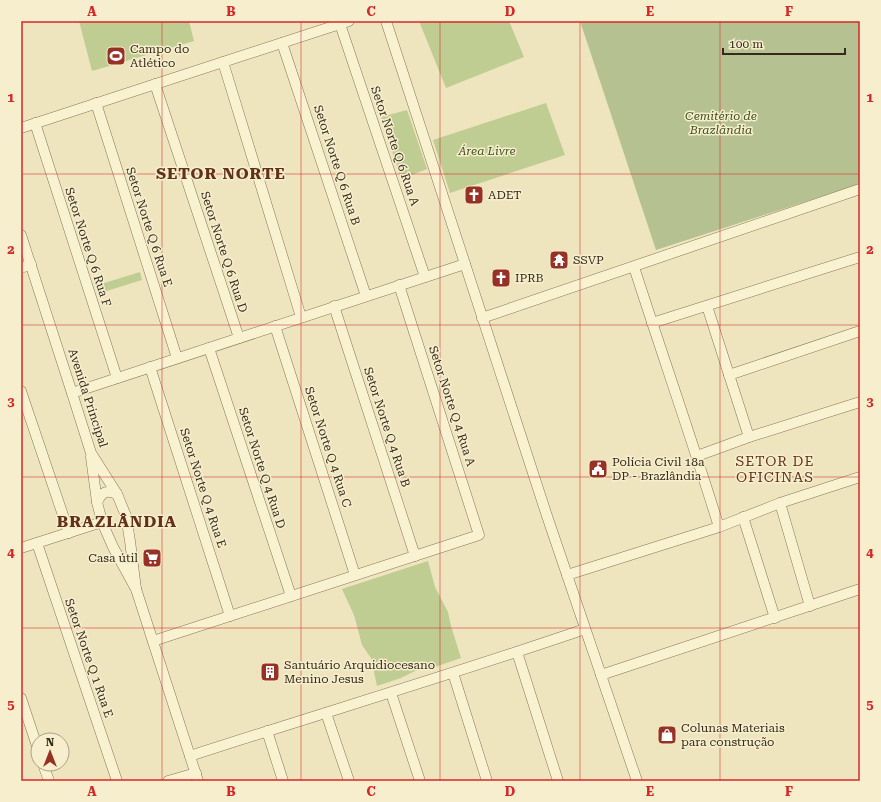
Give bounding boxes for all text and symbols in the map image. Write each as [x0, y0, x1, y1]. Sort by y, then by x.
text: A [87, 4, 97, 19]
text: B [226, 4, 236, 19]
text: C [366, 4, 376, 19]
text: D [505, 4, 515, 19]
text: E [646, 4, 654, 19]
text: F [785, 4, 793, 19]
scale bar [723, 30, 845, 56]
text: 100 m [729, 37, 763, 51]
place label: Campo do Atlético [130, 42, 189, 70]
sports icon: Campo do Atlético [105, 45, 127, 67]
street label: Setor Norte Q 6 Rua A [368, 84, 422, 208]
text: 1 [7, 90, 15, 105]
text: 1 [866, 90, 874, 105]
street label: Setor Norte Q 6 Rua B [311, 103, 363, 227]
park label: Cemitério de Brazlândia [685, 109, 757, 137]
park label: Área Livre [457, 144, 516, 158]
district label: SETOR NORTE [156, 164, 286, 183]
street label: Setor Norte Q 6 Rua E [123, 165, 175, 289]
church icon: ADET [463, 184, 485, 206]
street label: Setor Norte Q 6 Rua F [62, 186, 114, 308]
place label: ADET [488, 188, 521, 202]
street label: Setor Norte Q 6 Rua D [198, 190, 250, 314]
text: 2 [7, 242, 15, 257]
text: 2 [866, 242, 874, 257]
temple icon: SSVP [548, 249, 570, 271]
place label: SSVP [573, 253, 604, 267]
church icon: IPRB [490, 267, 512, 289]
place label: IPRB [515, 271, 544, 285]
street label: Setor Norte Q 4 Rua A [426, 344, 478, 469]
street label: Avenida Principal [65, 347, 111, 449]
street label: Setor Norte Q 4 Rua B [361, 365, 413, 489]
street label: Setor Norte Q 4 Rua C [302, 385, 354, 509]
text: 3 [7, 394, 15, 409]
text: 3 [866, 394, 874, 409]
street label: Setor Norte Q 4 Rua D [236, 406, 288, 530]
street label: Setor Norte Q 4 Rua E [177, 426, 229, 550]
district label: SETOR DE OFICINAS [736, 453, 814, 485]
place label: Polícia Civil 18a DP - Brazlândia [612, 455, 705, 483]
public building icon: Polícia Civil 18a DP - Brazlândia [587, 458, 609, 480]
district label: BRAZLÂNDIA [57, 512, 177, 531]
text: 4 [7, 545, 15, 560]
text: 4 [866, 545, 874, 560]
supermarket icon: Casa útil [141, 547, 163, 569]
place label: Casa útil [88, 551, 138, 565]
street label: Setor Norte Q 1 Rua E [62, 597, 116, 719]
place label: Santuário Arquidiocesano Menino Jesus [284, 658, 435, 686]
building icon: Santuário Arquidiocesano Menino Jesus [259, 661, 281, 683]
text: 5 [7, 697, 15, 712]
text: 5 [866, 697, 874, 712]
place label: Colunas Materiais para construção [681, 721, 785, 749]
shop icon: Colunas Materiais para construção [656, 724, 678, 746]
north arrow [30, 732, 70, 772]
text: N [46, 736, 55, 749]
text: A [87, 784, 97, 799]
text: B [226, 784, 236, 799]
text: C [366, 784, 376, 799]
text: D [505, 784, 515, 799]
text: E [646, 784, 654, 799]
text: F [785, 784, 793, 799]

